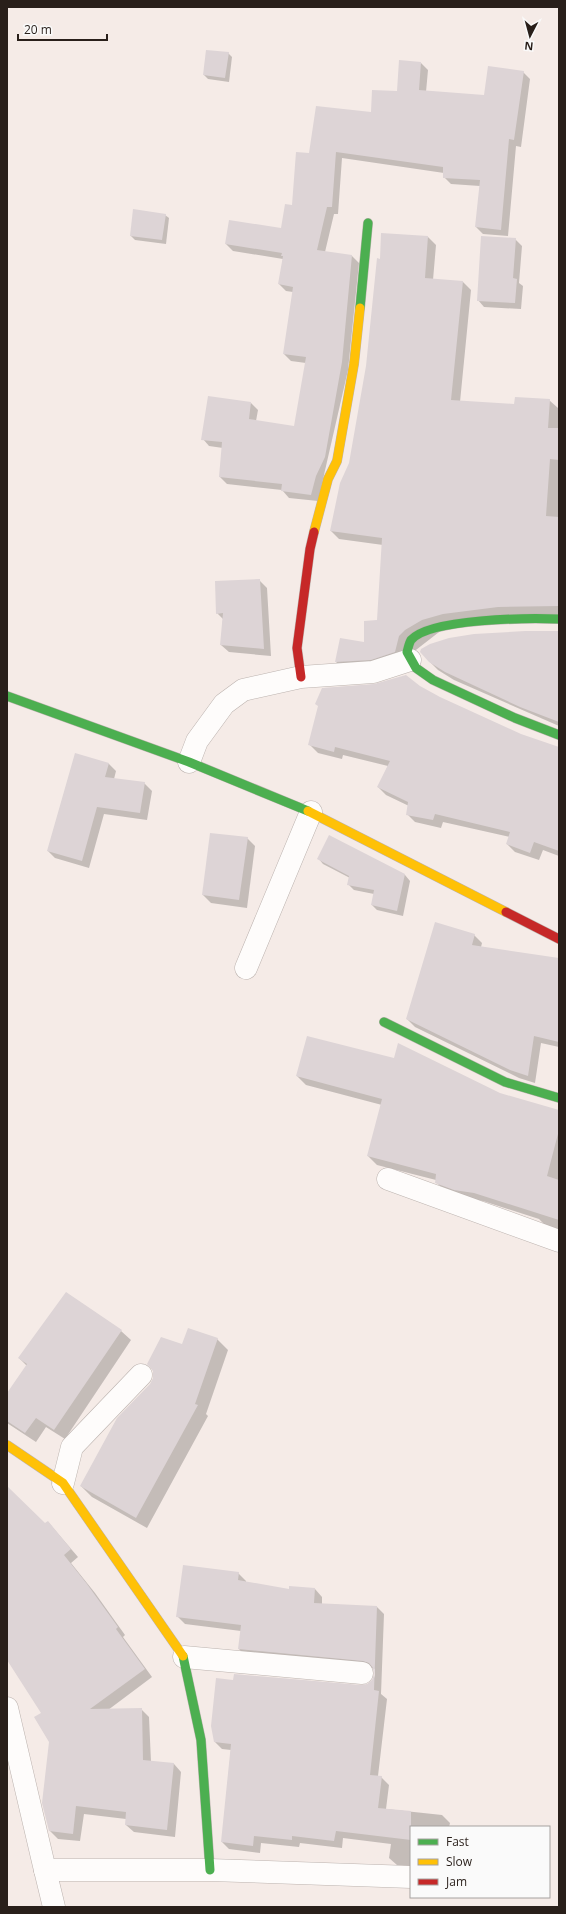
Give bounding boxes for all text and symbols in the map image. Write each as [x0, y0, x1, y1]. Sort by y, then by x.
scale bar [18, 16, 107, 42]
north arrow [510, 16, 550, 56]
text: 20 m [24, 21, 52, 38]
text: N [524, 39, 534, 54]
legend [410, 1826, 550, 1898]
text: Fast [446, 1833, 469, 1850]
text: Slow [446, 1853, 473, 1870]
text: Jam [445, 1873, 467, 1890]

